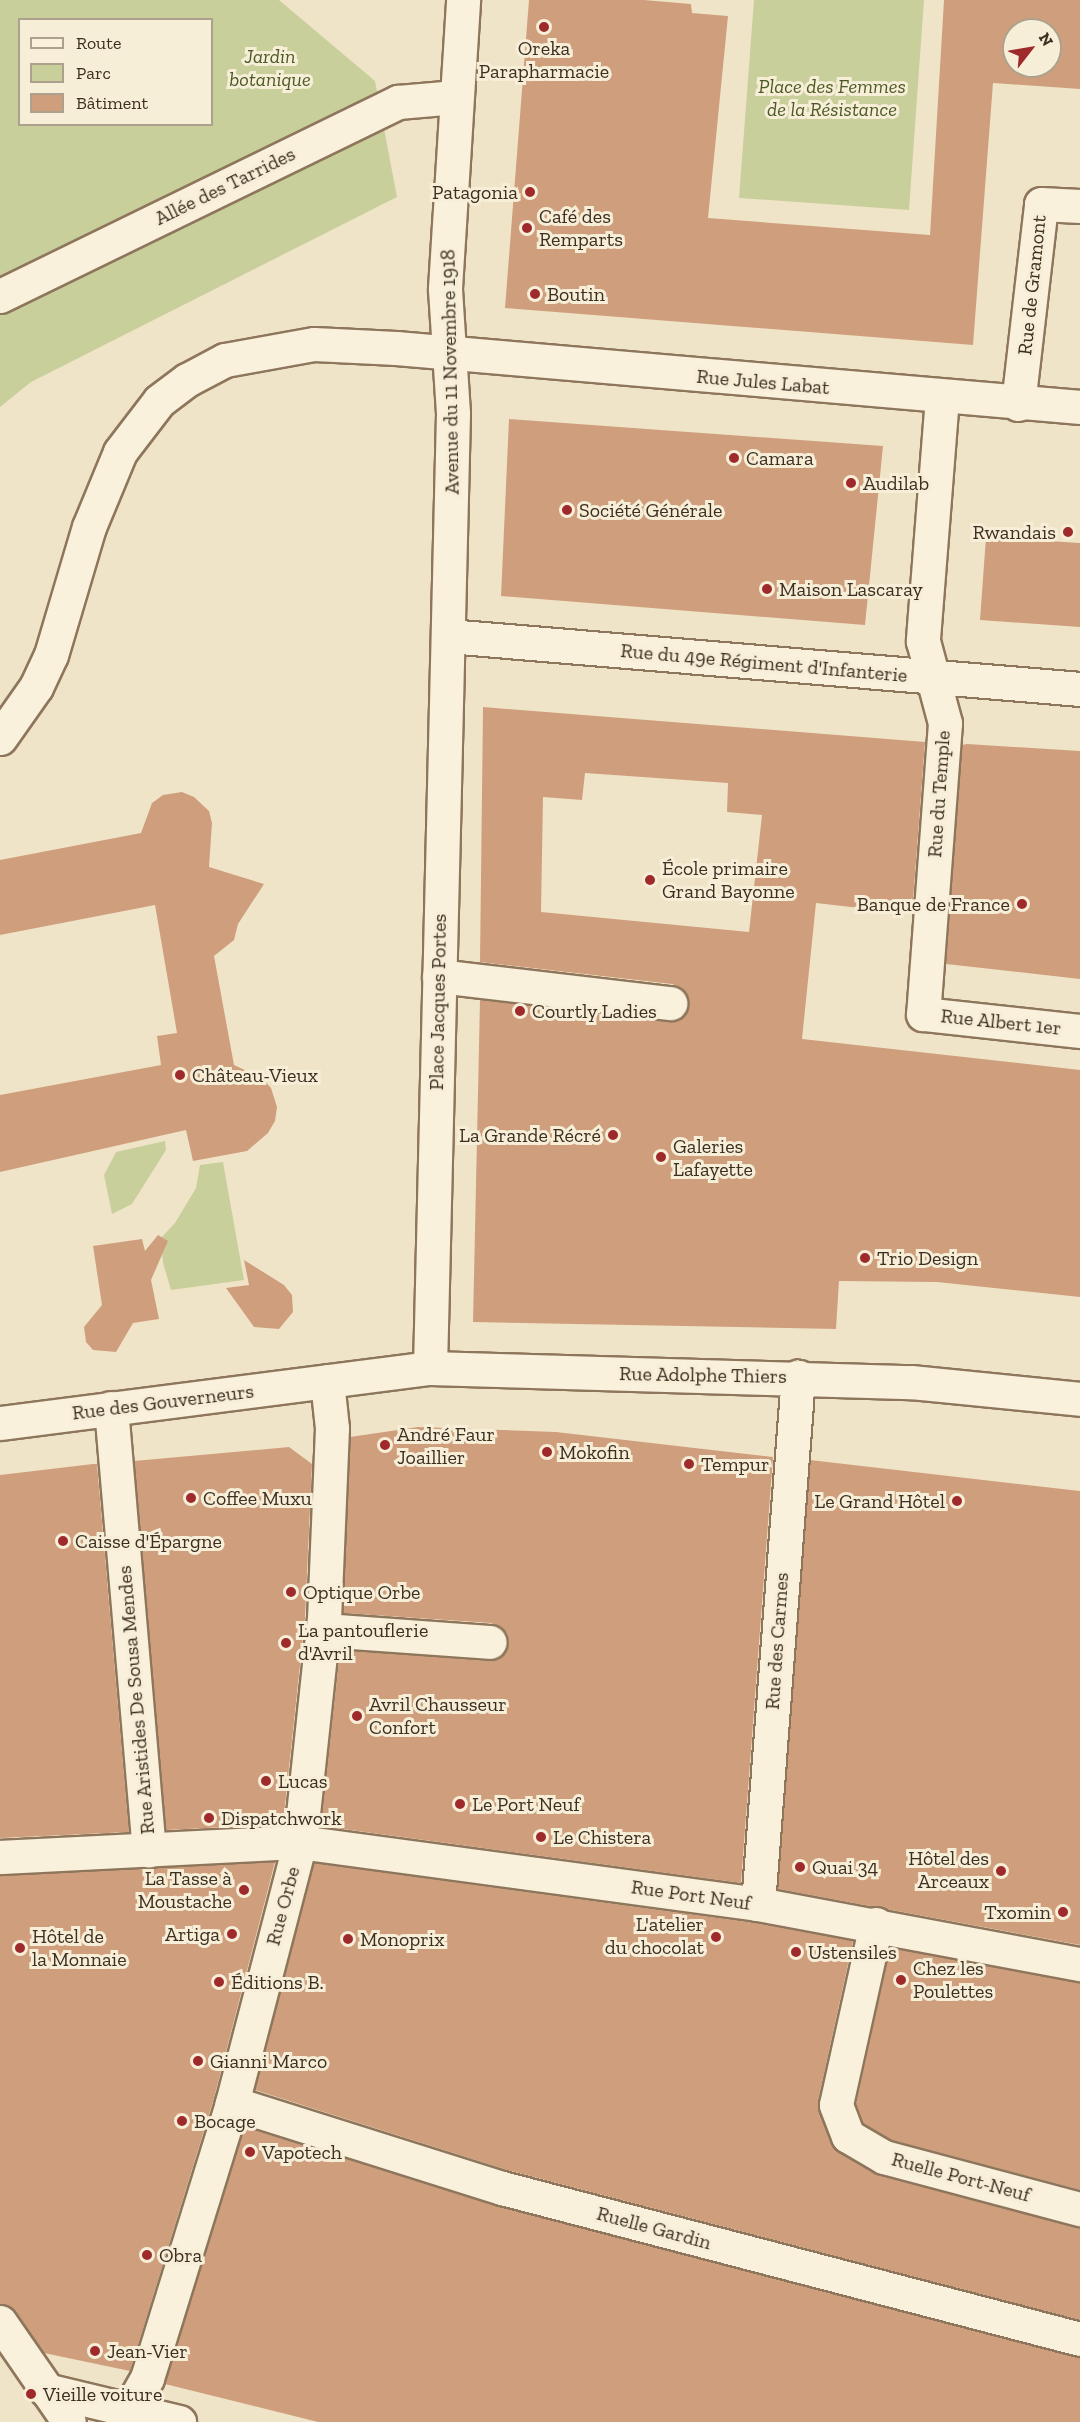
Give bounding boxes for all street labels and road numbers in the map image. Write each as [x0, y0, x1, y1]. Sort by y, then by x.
street label: Allée des Tarrides [151, 142, 299, 230]
street label: Rue de Gramont [1013, 214, 1051, 356]
street label: Avenue du 11 Novembre 1918 [436, 249, 464, 495]
street label: Rue Jules Labat [695, 364, 831, 400]
street label: Rue du 49e Régiment d'Infanterie [620, 638, 908, 688]
street label: Rue du Temple [923, 729, 955, 859]
street label: Place Jacques Portes [424, 913, 452, 1091]
street label: Rue Albert 1er [939, 1004, 1063, 1040]
street label: Rue Adolphe Thiers [618, 1362, 788, 1388]
street label: Rue des Gouverneurs [71, 1379, 255, 1425]
street label: Rue Aristides De Sousa Mendes [112, 1564, 160, 1836]
street label: Rue des Carmes [760, 1572, 794, 1710]
street label: Rue Orbe [261, 1864, 305, 1948]
street label: Rue Port Neuf [630, 1875, 752, 1915]
street label: Ruelle Port-Neuf [889, 2147, 1033, 2207]
street label: Ruelle Gardin [594, 2201, 714, 2255]

